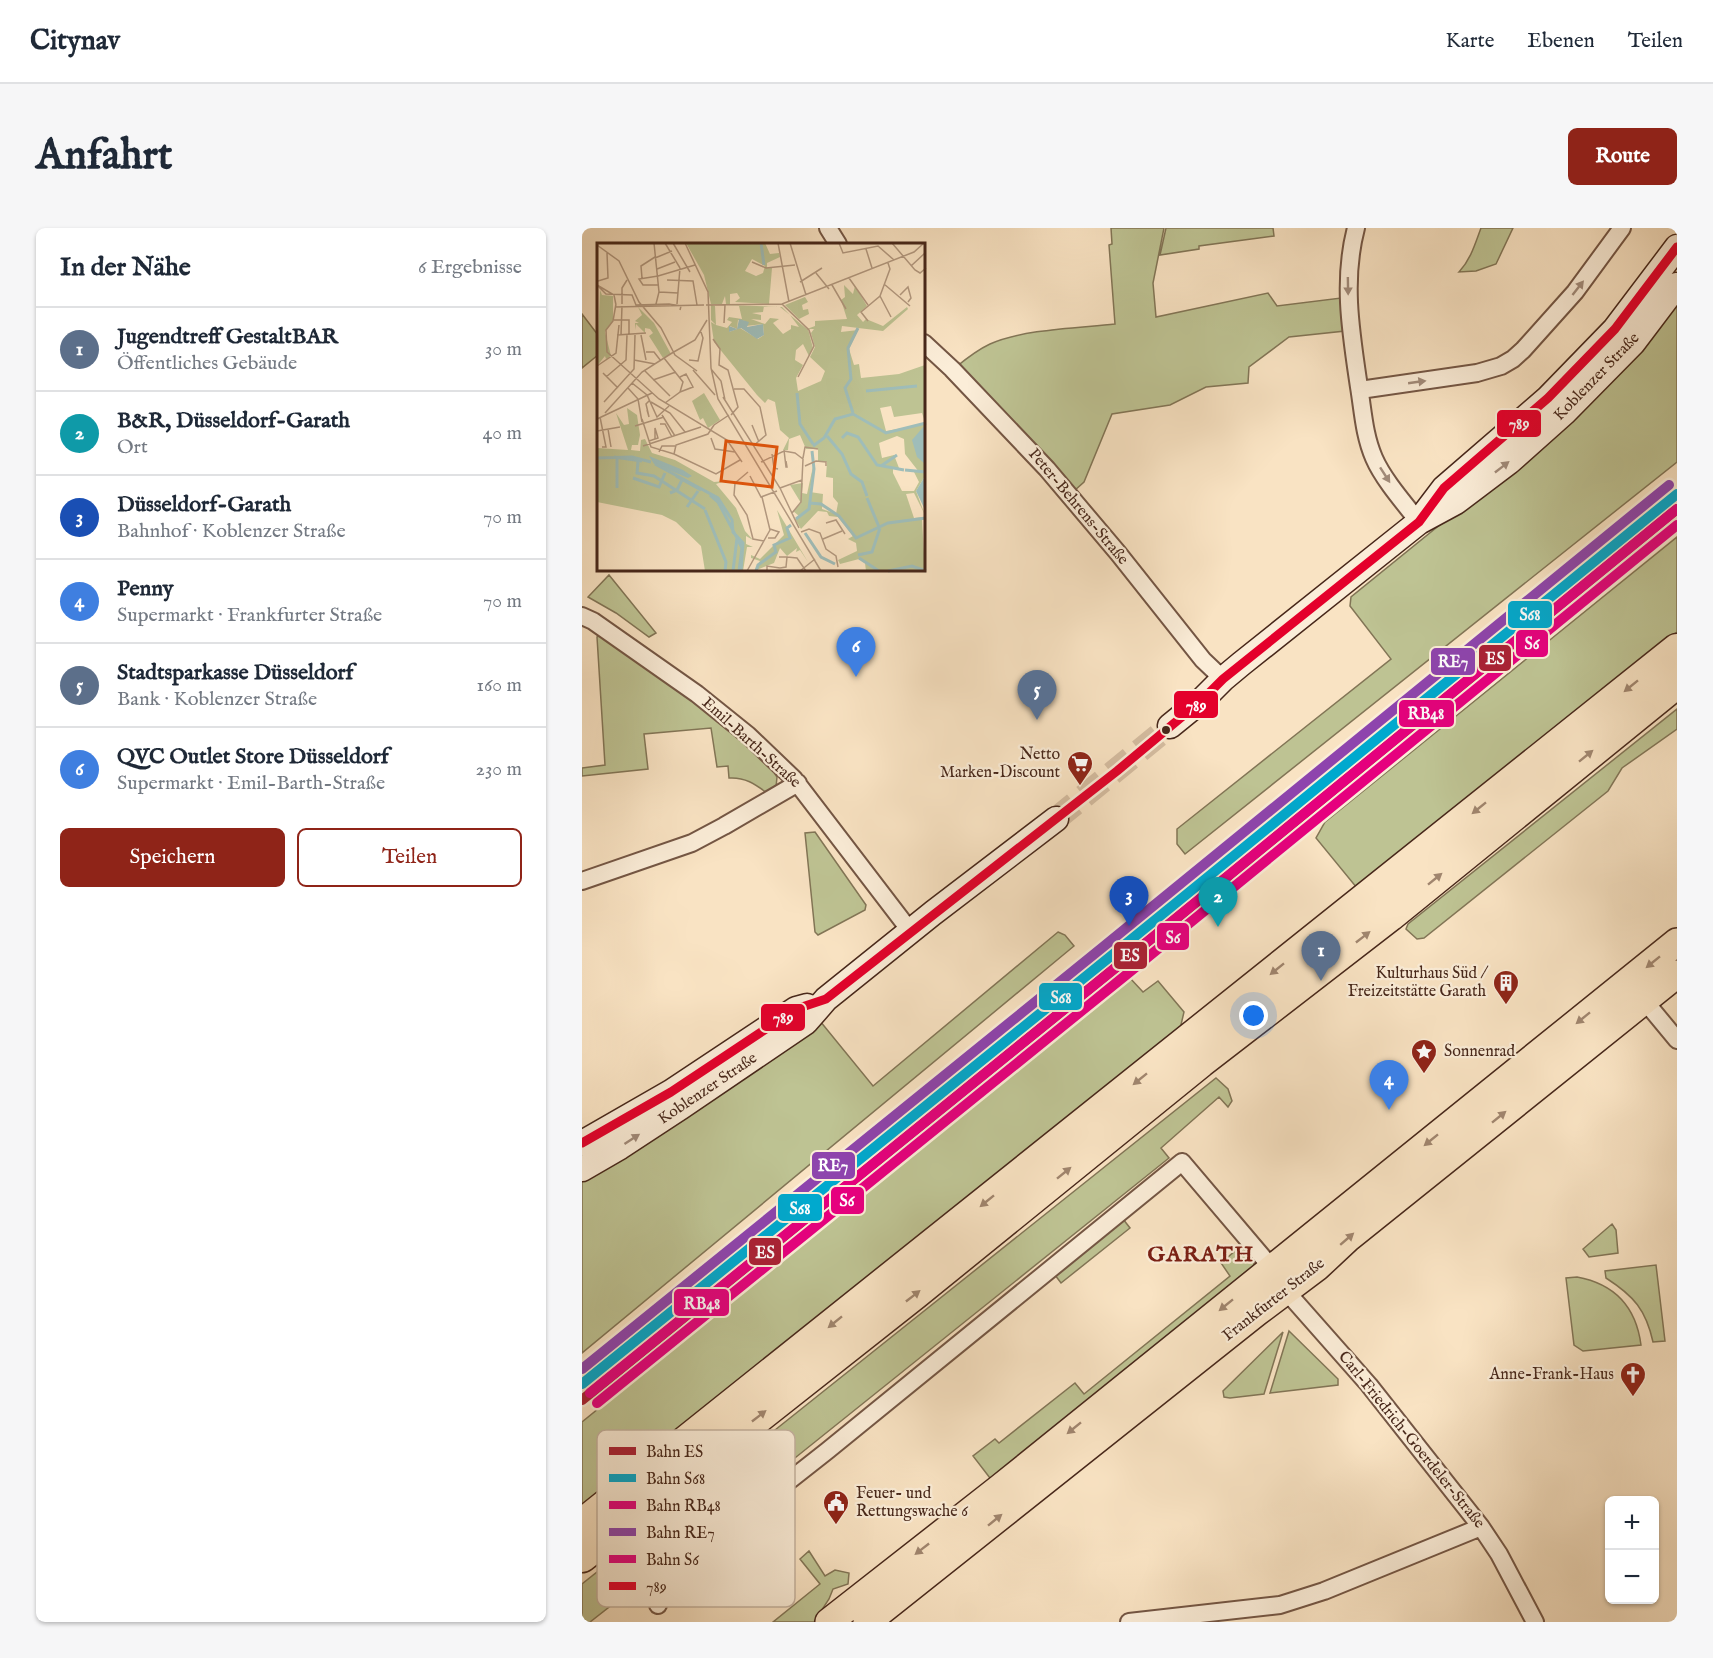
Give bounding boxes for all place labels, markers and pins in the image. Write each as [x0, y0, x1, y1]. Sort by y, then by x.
pin: 6 [836, 628, 876, 677]
pin: 5 [1018, 670, 1056, 720]
unlabelled marker [1160, 724, 1172, 736]
place label: Netto Marken-Discount [940, 745, 1061, 783]
supermarket icon: Netto Marken-Discount [1065, 749, 1095, 787]
pin: 3 [1110, 876, 1148, 926]
pin: 2 [1198, 878, 1238, 927]
pin: 1 [1302, 932, 1340, 981]
place label: Kulturhaus Süd / Freizeitstätte Garath [1348, 964, 1489, 1002]
building icon: Kulturhaus Süd / Freizeitstätte Garath [1491, 968, 1521, 1006]
place icon: Sonnenrad [1409, 1037, 1439, 1075]
place label: Sonnenrad [1444, 1042, 1515, 1062]
pin: 4 [1370, 1060, 1408, 1110]
church icon: Anne-Frank-Haus [1618, 1360, 1648, 1398]
place label: Anne-Frank-Haus [1489, 1365, 1614, 1385]
place label: Feuer- und Rettungswache 6 [856, 1484, 968, 1522]
public building icon: Feuer- und Rettungswache 6 [821, 1488, 851, 1526]

